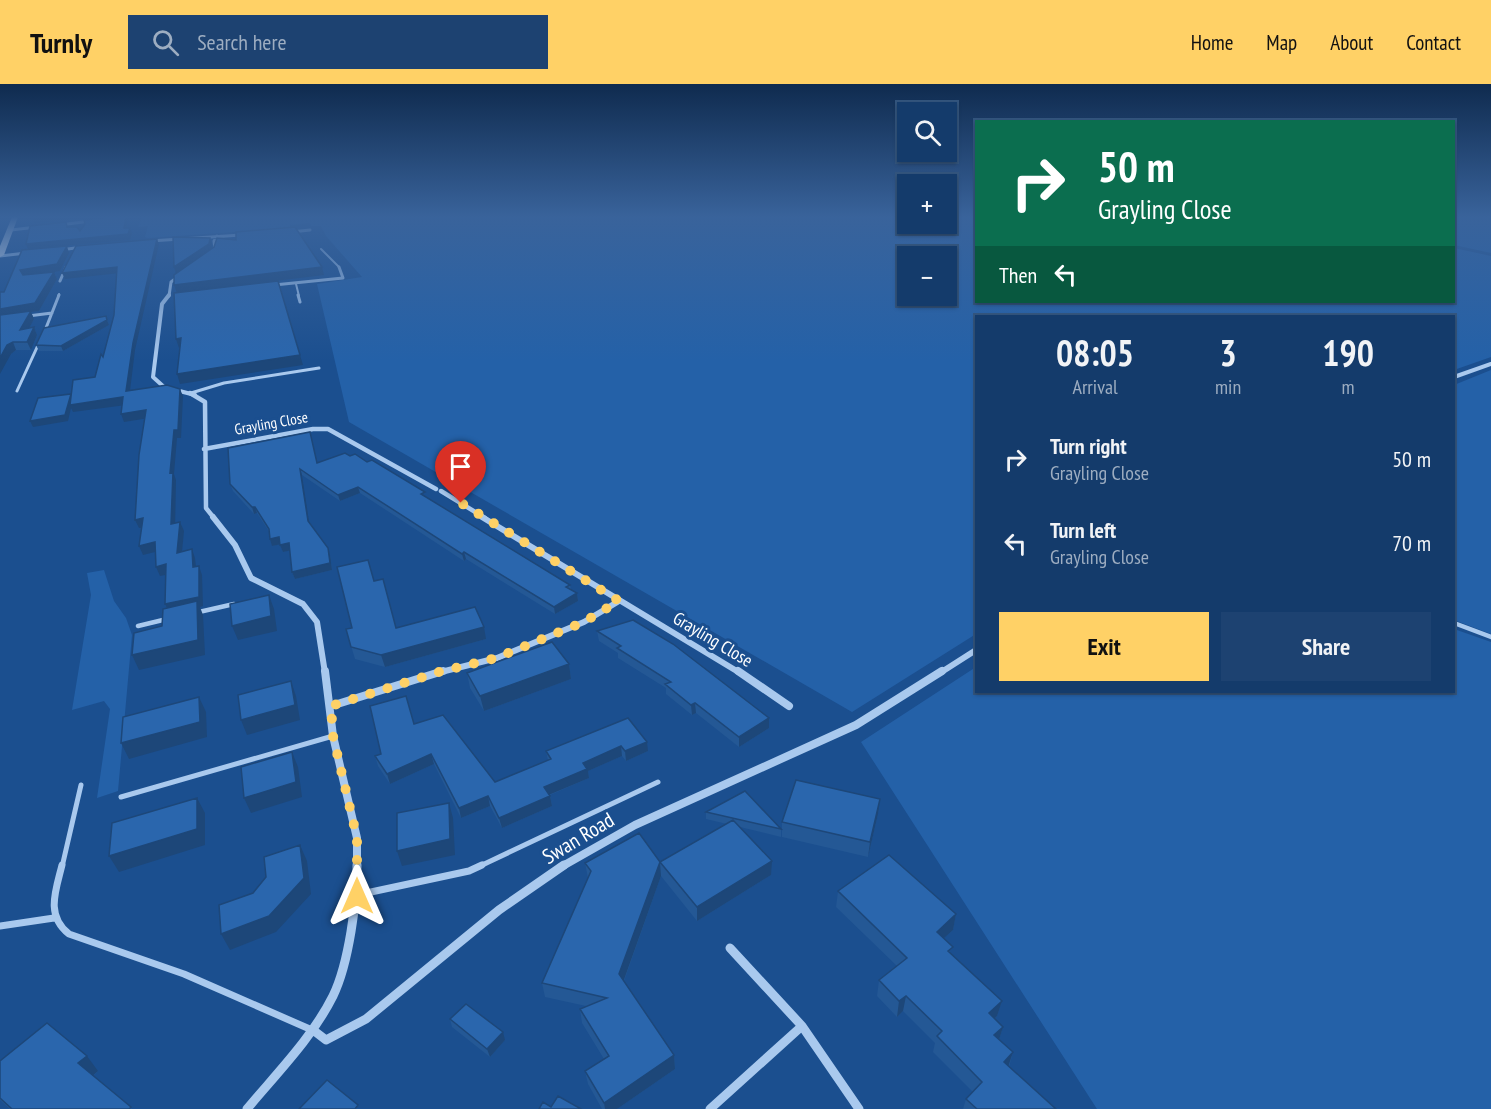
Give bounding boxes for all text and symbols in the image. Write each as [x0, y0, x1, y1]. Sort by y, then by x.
search box [128, 15, 548, 69]
text: Turnly [30, 24, 92, 61]
icon: search [149, 26, 182, 59]
text: Search here [197, 28, 287, 56]
text: Home [1191, 29, 1233, 56]
text: Map [1266, 29, 1297, 56]
text: About [1330, 29, 1373, 56]
text: Contact [1406, 29, 1461, 56]
map controls [897, 102, 957, 306]
button: search [897, 102, 957, 162]
text: 50 m [1098, 139, 1175, 194]
icon: right [999, 144, 1077, 222]
button: + [897, 174, 957, 234]
text: Grayling Close [1098, 192, 1232, 226]
button: − [897, 246, 957, 306]
icon: left [1049, 258, 1082, 291]
text: Then [999, 261, 1037, 289]
text: 08:05 [1056, 329, 1134, 376]
text: 3 [1219, 329, 1237, 376]
text: 190 [1322, 329, 1374, 376]
text: Arrival [1072, 374, 1118, 400]
text: min [1215, 374, 1241, 400]
text: m [1342, 374, 1355, 400]
street label: Grayling Close [233, 407, 309, 439]
text: Turn right [1050, 432, 1127, 460]
pin [435, 441, 486, 503]
icon: right [999, 443, 1032, 476]
text: 50 m [1392, 445, 1431, 473]
icon: arrive [444, 450, 477, 483]
text: Grayling Close [1050, 460, 1149, 486]
text: Turn left [1050, 516, 1116, 544]
icon: left [999, 527, 1032, 560]
text: 70 m [1392, 529, 1431, 557]
text: Grayling Close [1050, 544, 1149, 570]
street label: Grayling Close [669, 606, 757, 672]
button: Exit [999, 612, 1209, 681]
button: Share [1221, 612, 1431, 681]
street label: Swan Road [537, 806, 619, 870]
position arrow [325, 864, 389, 928]

